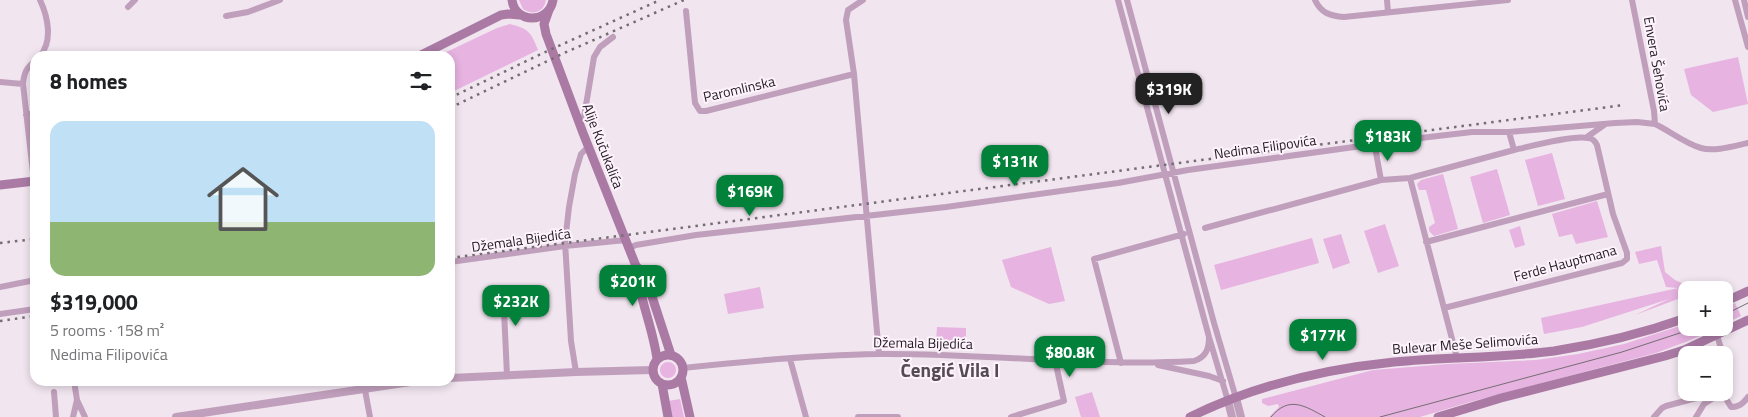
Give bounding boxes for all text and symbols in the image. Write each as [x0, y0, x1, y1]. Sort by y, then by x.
street label: Envera Šehovića [1639, 15, 1676, 113]
text: 8 homes [50, 65, 127, 97]
icon: filters [407, 67, 435, 95]
street label: Paromlinska [701, 70, 777, 107]
pin: $319K [1134, 72, 1204, 115]
text: $319K [1146, 77, 1192, 101]
street label: Alije Kučukalića [578, 100, 629, 191]
pin: $183K [1353, 120, 1423, 162]
text: $183K [1365, 124, 1411, 148]
street label: Nedima Filipovića [1212, 129, 1317, 164]
pin: $131K [980, 144, 1050, 187]
text: $131K [992, 149, 1038, 173]
icon: home [198, 154, 288, 244]
pin: $169K [715, 174, 785, 217]
text: $169K [727, 179, 773, 203]
street label: Džemala Bijedića [470, 222, 572, 257]
street label: Ferde Hauptmana [1511, 239, 1619, 286]
pin: $201K [598, 264, 668, 307]
text: $201K [610, 269, 656, 293]
map controls [1678, 281, 1733, 401]
button: + [1678, 281, 1733, 336]
pin: $232K [481, 284, 551, 327]
text: $319,000 [50, 286, 138, 318]
text: $232K [493, 289, 539, 313]
text: 5 rooms · 158 m² [50, 318, 164, 342]
pin: $177K [1288, 318, 1358, 361]
text: $177K [1300, 323, 1346, 347]
street label: Bulevar Meše Selimovića [1391, 328, 1539, 359]
street label: Džemala Bijedića [873, 331, 973, 354]
pin: $80.8K [1029, 336, 1111, 378]
text: $80.8K [1045, 340, 1095, 364]
text: Nedima Filipovića [50, 342, 168, 366]
button: − [1678, 346, 1733, 401]
district label: Čengić Vila I [901, 355, 999, 384]

